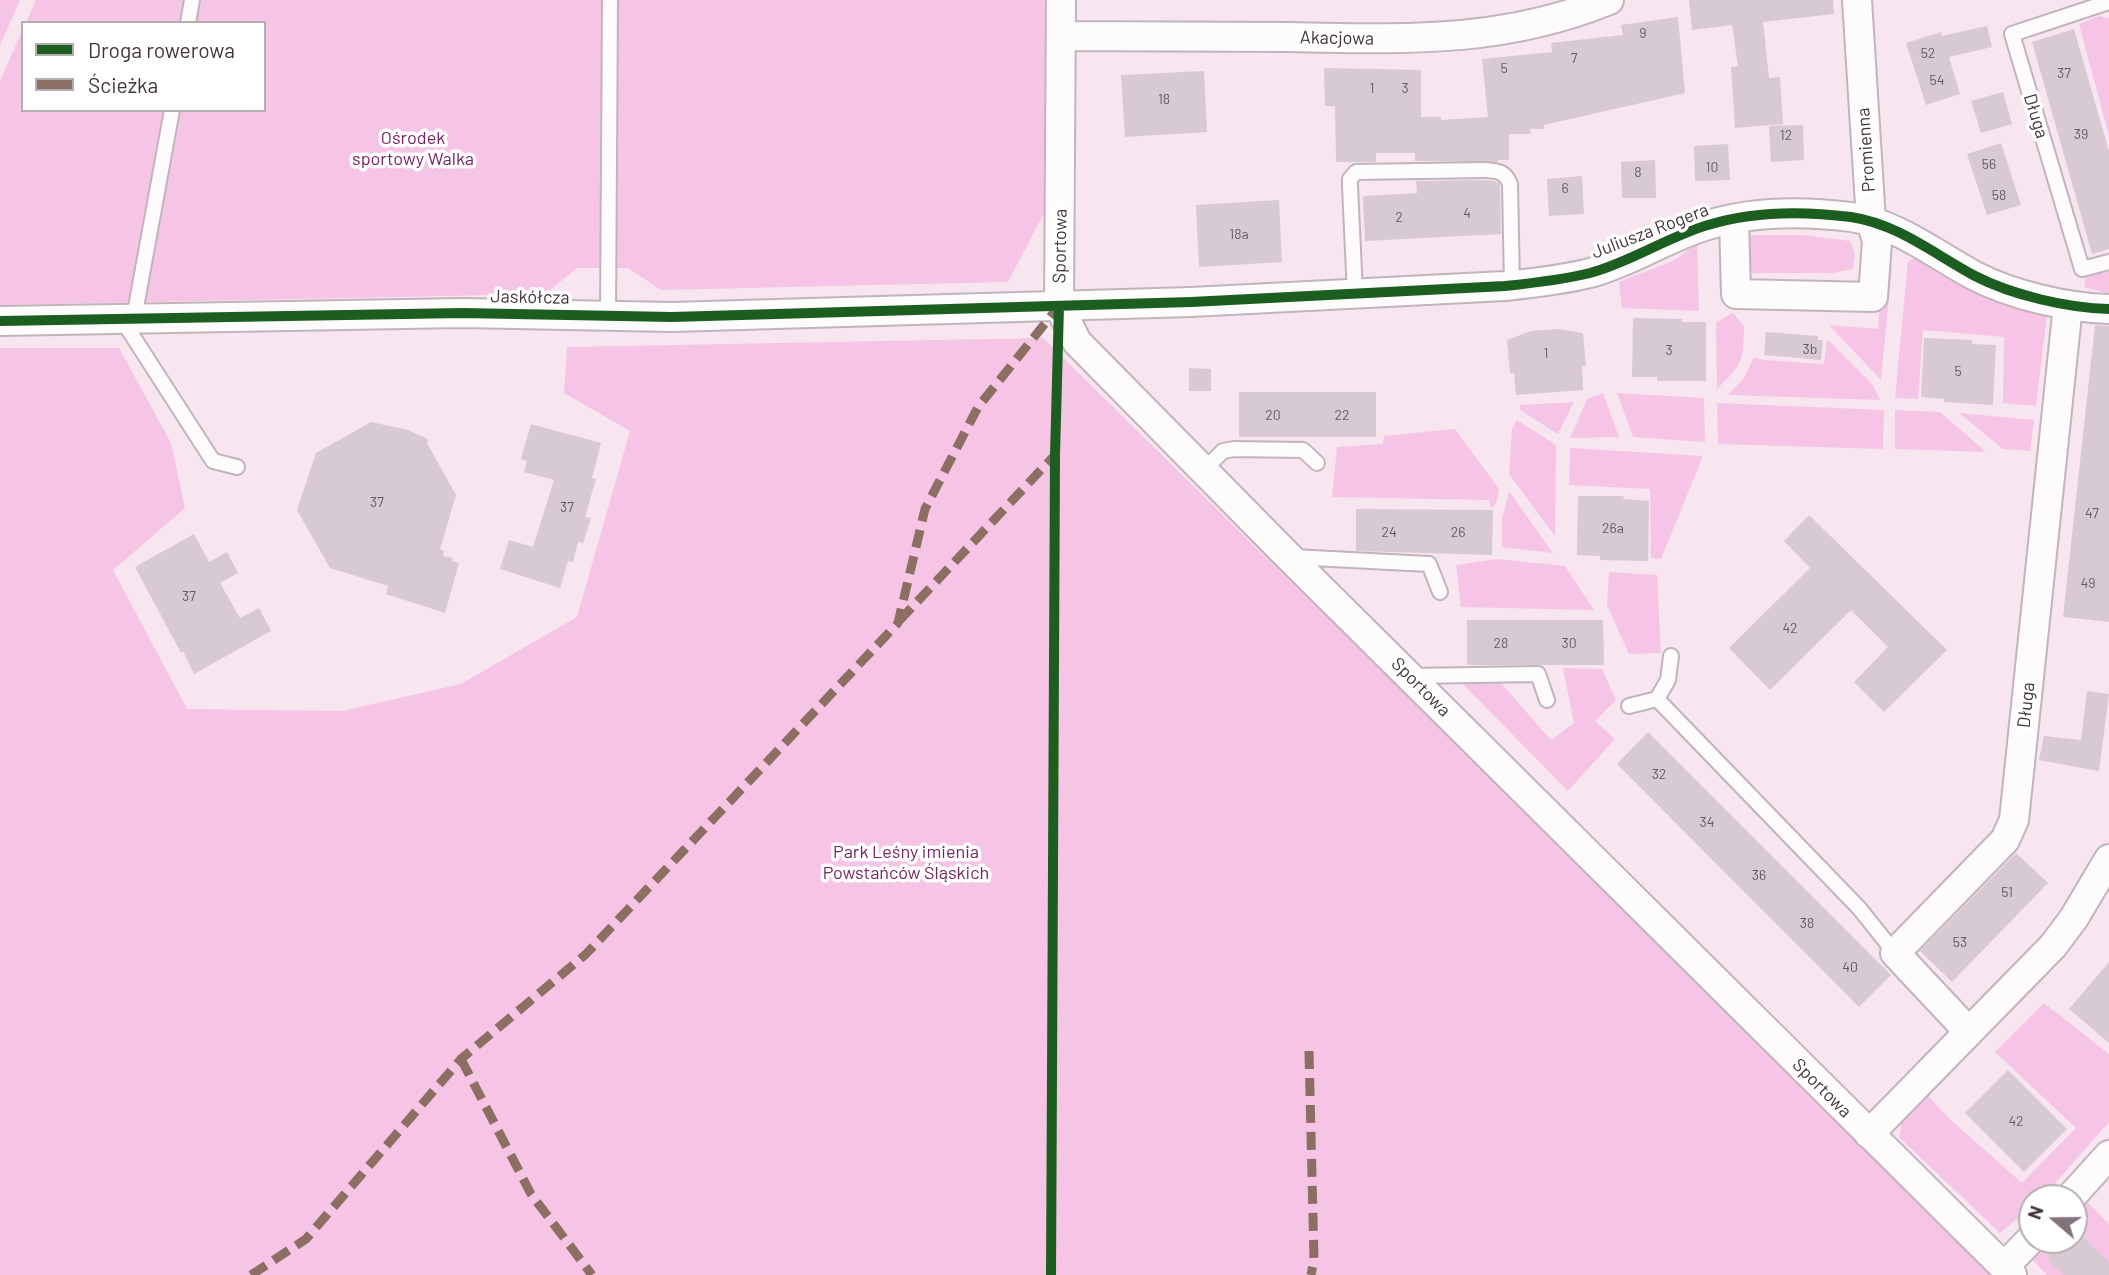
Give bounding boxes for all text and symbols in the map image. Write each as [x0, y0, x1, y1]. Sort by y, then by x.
legend [21, 21, 266, 112]
house number: 9 [1639, 25, 1647, 41]
street label: Akacjowa [1300, 27, 1374, 49]
text: Droga rowerowa [88, 37, 235, 62]
house number: 52 [1921, 45, 1935, 61]
house number: 7 [1571, 50, 1577, 66]
house number: 5 [1500, 60, 1508, 76]
house number: 37 [2057, 65, 2071, 81]
text: Ścieżka [88, 72, 158, 97]
house number: 54 [1930, 72, 1944, 88]
house number: 1 [1370, 80, 1374, 96]
house number: 3 [1401, 80, 1409, 96]
house number: 18 [1158, 91, 1170, 107]
street label: Długa [2019, 91, 2053, 141]
street label: Promienna [1852, 107, 1880, 193]
house number: 39 [2074, 126, 2088, 142]
park label: Ośrodek sportowy Walka [352, 127, 474, 170]
house number: 12 [1780, 127, 1792, 143]
house number: 56 [1982, 156, 1996, 172]
house number: 10 [1706, 159, 1718, 175]
house number: 8 [1634, 164, 1642, 180]
house number: 6 [1561, 180, 1569, 196]
house number: 58 [1992, 187, 2006, 203]
street label: Juliusza Rogera [1588, 199, 1712, 263]
house number: 4 [1463, 205, 1471, 221]
street label: Sportowa [1049, 208, 1071, 284]
house number: 2 [1395, 209, 1403, 225]
house number: 18a [1229, 226, 1249, 242]
street label: Jaskółcza [490, 286, 570, 308]
house number: 3b [1803, 341, 1817, 357]
house number: 3 [1665, 342, 1673, 358]
house number: 1 [1544, 345, 1548, 361]
house number: 5 [1954, 363, 1962, 379]
house number: 20 [1265, 407, 1281, 423]
house number: 22 [1334, 407, 1350, 423]
house number: 37 [370, 494, 384, 510]
house number: 37 [560, 499, 574, 515]
house number: 47 [2085, 505, 2099, 521]
house number: 26a [1602, 520, 1624, 536]
house number: 24 [1381, 524, 1397, 540]
house number: 26 [1451, 524, 1465, 540]
house number: 49 [2080, 575, 2096, 591]
house number: 37 [182, 588, 196, 604]
house number: 42 [1782, 620, 1798, 636]
house number: 28 [1494, 635, 1508, 651]
house number: 30 [1561, 635, 1577, 651]
street label: Sportowa [1387, 653, 1455, 721]
street label: Długa [2013, 681, 2039, 729]
house number: 32 [1652, 766, 1666, 782]
house number: 34 [1700, 814, 1714, 830]
park label: Park Leśny imienia Powstańców Śląskich [823, 841, 989, 884]
house number: 36 [1752, 867, 1766, 883]
house number: 51 [2001, 884, 2013, 900]
house number: 38 [1800, 915, 1814, 931]
house number: 53 [1953, 934, 1967, 950]
house number: 40 [1842, 959, 1858, 975]
street label: Sportowa [1788, 1054, 1856, 1122]
house number: 42 [2008, 1113, 2024, 1129]
north arrow [2018, 1184, 2088, 1254]
text: N [2022, 1202, 2048, 1222]

